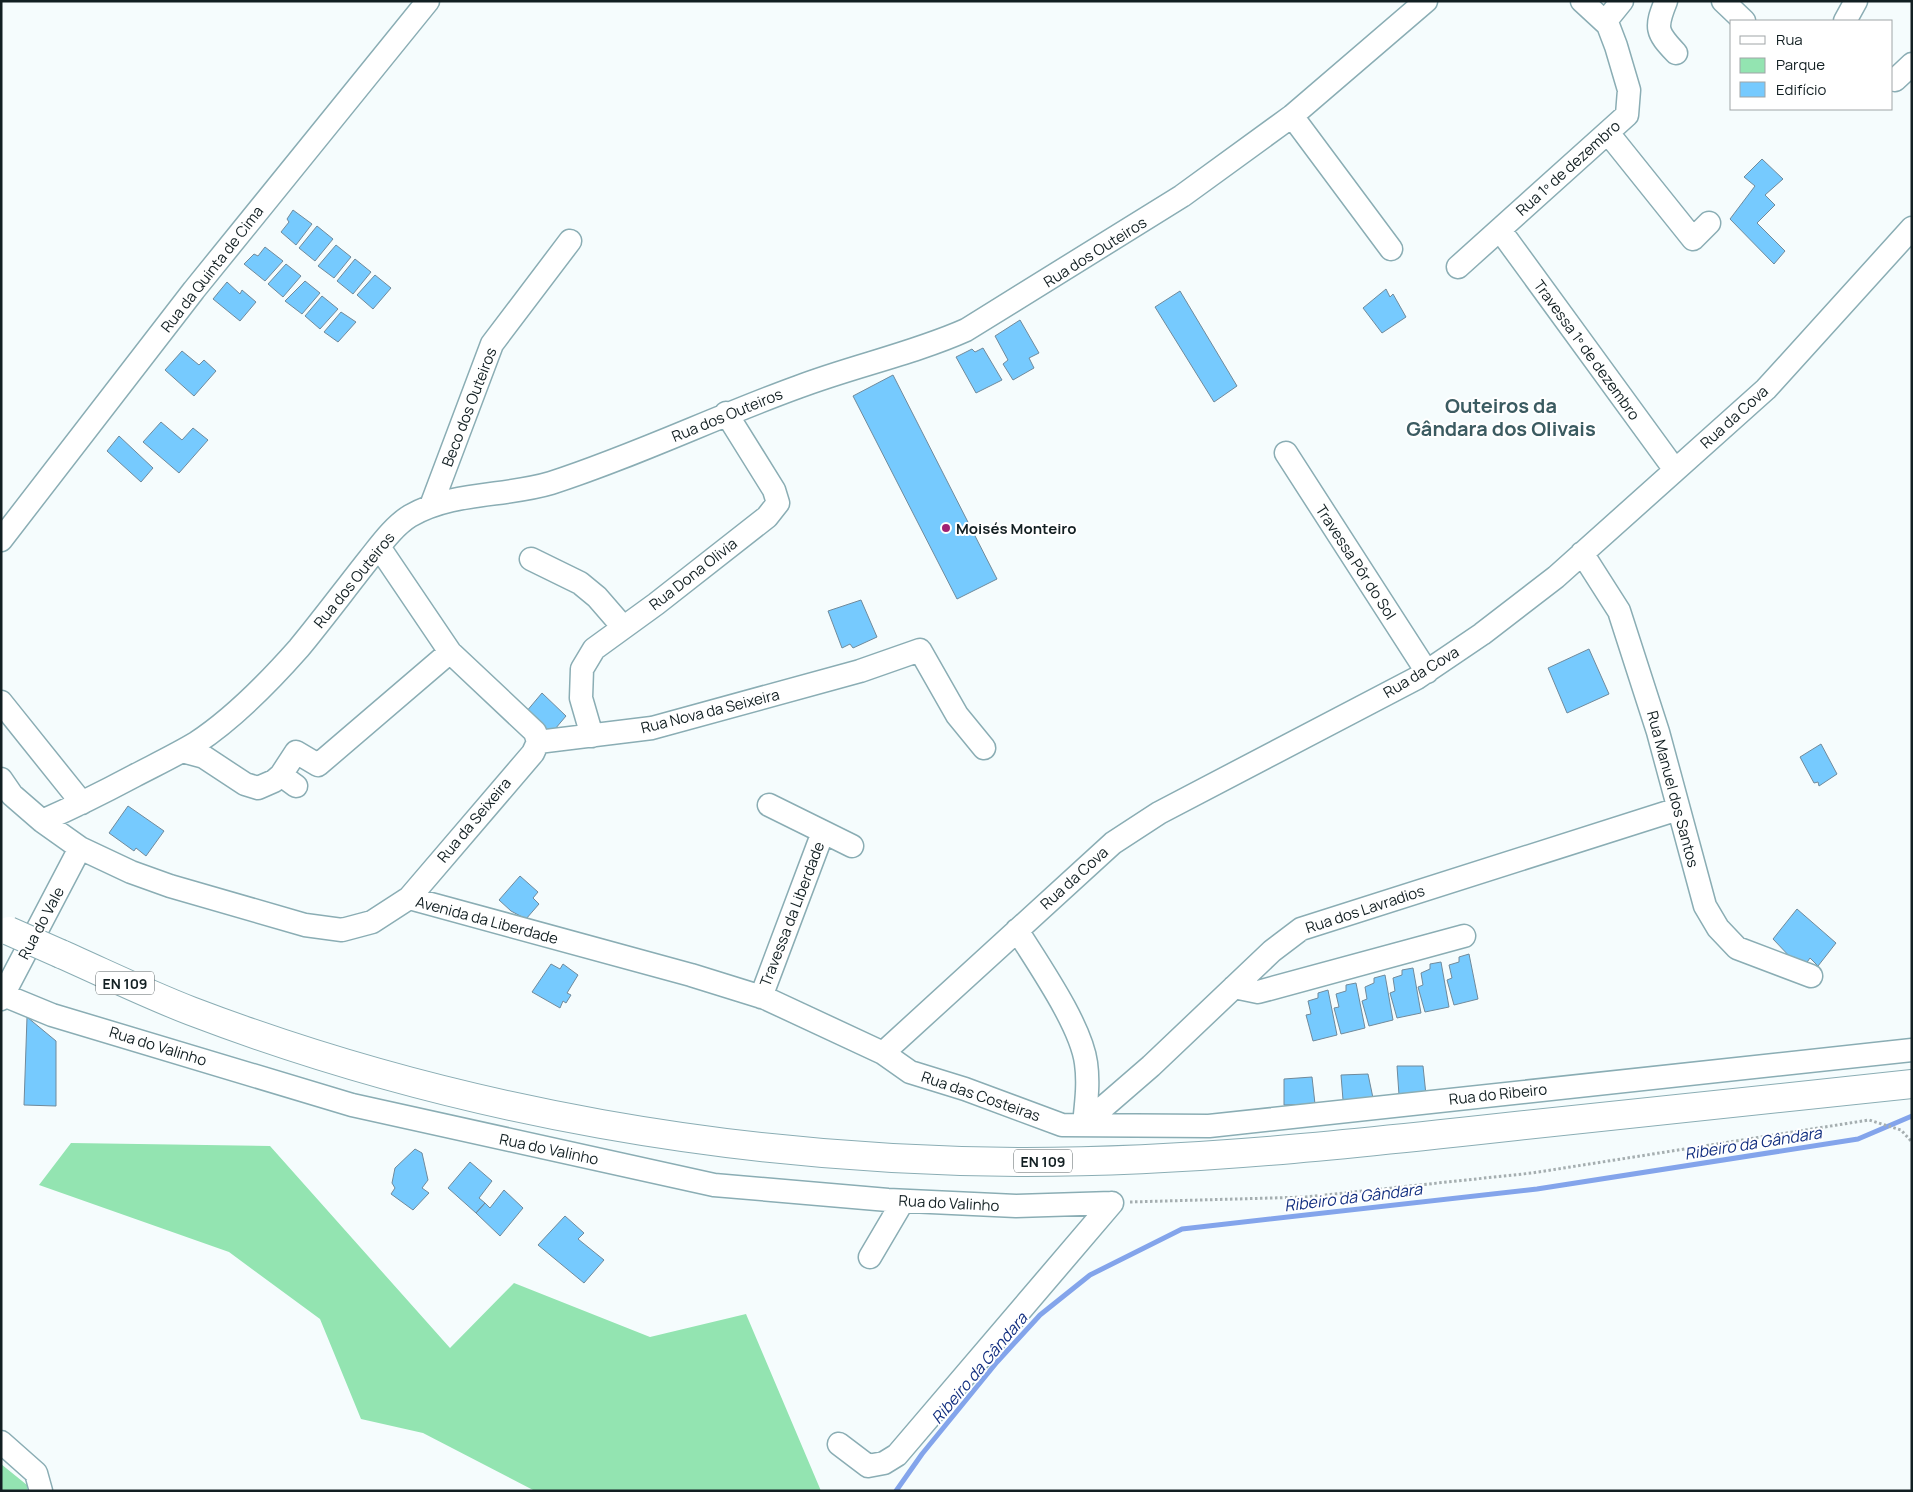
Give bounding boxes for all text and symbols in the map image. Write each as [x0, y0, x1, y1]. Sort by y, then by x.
legend [1730, 20, 1893, 110]
text: Rua [1776, 29, 1803, 50]
text: Parque [1776, 54, 1825, 75]
text: Edifício [1776, 79, 1827, 100]
street label: Rua 1º de dezembro [1511, 115, 1625, 221]
street label: Rua da Quinta de Cima [156, 201, 268, 337]
street label: Rua dos Outeiros [1039, 212, 1151, 292]
street label: Travessa 1º de dezembro [1529, 276, 1645, 424]
street label: Beco dos Outeiros [437, 344, 501, 470]
street label: Rua da Cova [1695, 381, 1773, 453]
street label: Rua dos Outeiros [668, 383, 786, 447]
district label: Outeiros da Gândara dos Olivais [1406, 392, 1596, 442]
street label: Travessa Pôr do Sol [1311, 500, 1401, 624]
place label: Moisés Monteiro [956, 518, 1076, 539]
marker: Moisés Monteiro [940, 522, 952, 534]
street label: Rua dos Outeiros [309, 527, 399, 632]
street label: Rua Dona Olivia [645, 533, 741, 615]
street label: Rua da Cova [1379, 641, 1463, 703]
street label: Rua Nova da Seixeira [639, 684, 781, 738]
street label: Rua Manuel dos Santos [1642, 708, 1704, 870]
street label: Rua da Seixeira [432, 773, 516, 867]
street label: Travessa da Liberdade [755, 838, 829, 989]
street label: Rua da Cova [1035, 842, 1113, 914]
street label: Rua dos Lavradios [1303, 880, 1427, 938]
street label: Rua do Vale [13, 883, 69, 963]
street label: Avenida da Liberdade [413, 891, 561, 949]
road number: EN 109 [96, 971, 154, 994]
street label: Rua do Valinho [107, 1021, 209, 1071]
street label: Rua das Costeiras [919, 1066, 1043, 1126]
street label: Rua do Ribeiro [1448, 1078, 1548, 1110]
water label: Ribeiro da Gândara [1683, 1121, 1824, 1165]
street label: Rua do Valinho [497, 1128, 601, 1170]
road number: EN 109 [1014, 1150, 1072, 1172]
water label: Ribeiro da Gândara [1283, 1178, 1424, 1216]
street label: Rua do Valinho [898, 1190, 1000, 1216]
water label: Ribeiro da Gândara [926, 1307, 1033, 1428]

